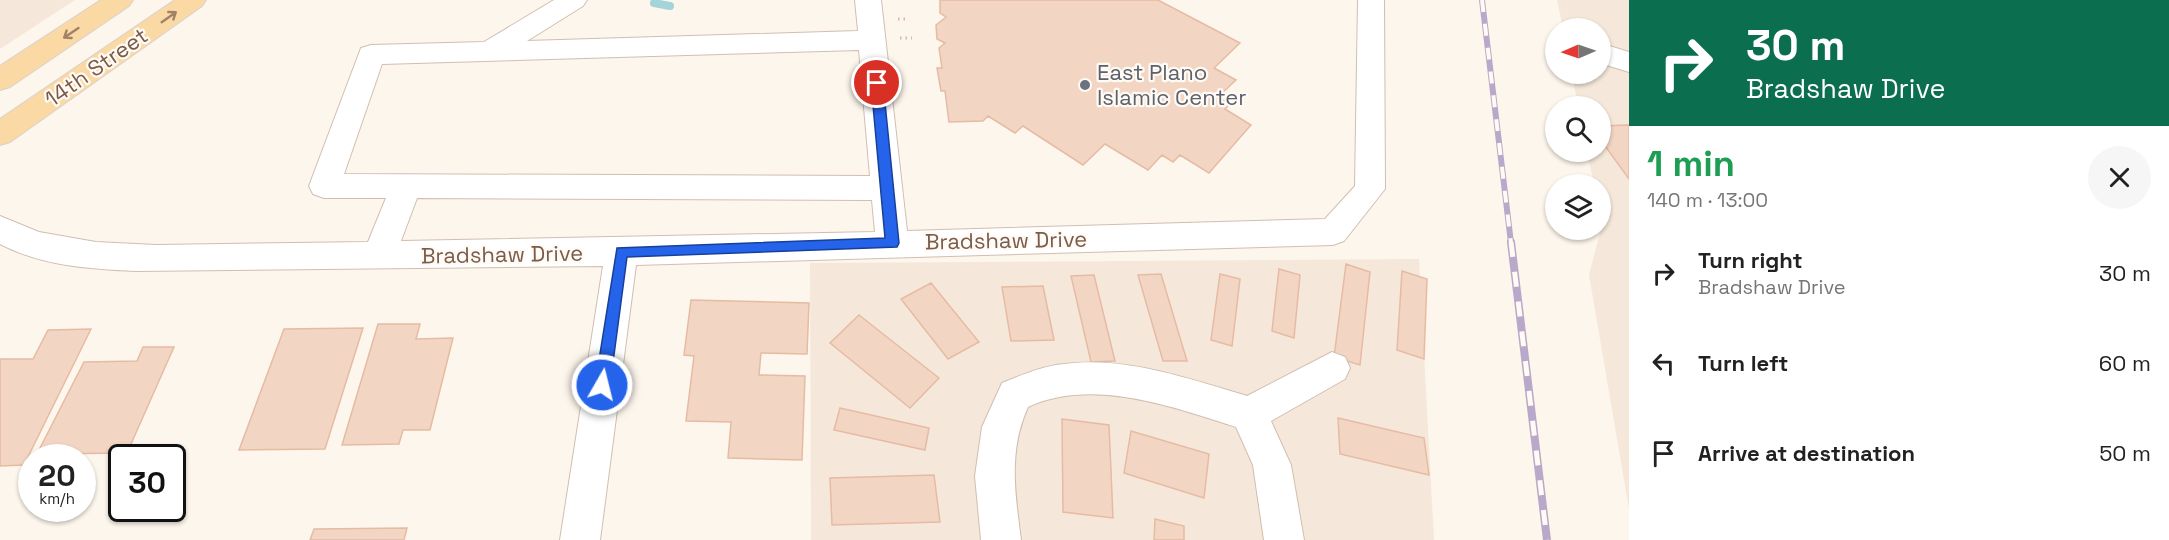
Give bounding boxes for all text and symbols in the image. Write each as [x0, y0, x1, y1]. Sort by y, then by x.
one-way arrow [160, 11, 176, 23]
north arrow [1545, 18, 1611, 84]
map controls [1545, 18, 1611, 240]
text: 30 m [1746, 19, 1845, 72]
street label: 14th Street [39, 21, 153, 113]
icon: right [1647, 24, 1725, 102]
one-way arrow [63, 27, 80, 39]
pin [851, 57, 902, 108]
place label: East Plano Islamic Center [1097, 58, 1247, 111]
icon: arrive [860, 66, 893, 99]
text: Bradshaw Drive [1746, 71, 1945, 106]
marker: East Plano Islamic Center [1078, 78, 1092, 92]
button: search [1545, 96, 1611, 162]
text: 1 min [1647, 141, 1735, 187]
button: close [2088, 146, 2151, 209]
button: layers [1545, 174, 1611, 240]
text: 140 m · 13:00 [1647, 187, 1768, 213]
street label: Bradshaw Drive [925, 225, 1087, 255]
street label: Bradshaw Drive [421, 239, 583, 269]
text: Turn right [1698, 246, 1803, 274]
icon: right [1647, 257, 1680, 290]
text: 30 m [2099, 259, 2151, 287]
text: Bradshaw Drive [1698, 274, 1846, 300]
icon: left [1647, 347, 1680, 380]
text: Turn left [1698, 349, 1788, 377]
text: 60 m [2099, 349, 2151, 377]
position arrow [570, 353, 634, 417]
icon: arrive [1647, 437, 1680, 470]
text: Arrive at destination [1698, 439, 1915, 467]
text: 50 m [2099, 439, 2151, 467]
speed limit sign: 30 [108, 444, 186, 522]
text: 20 [38, 456, 76, 495]
text: km/h [39, 489, 75, 508]

